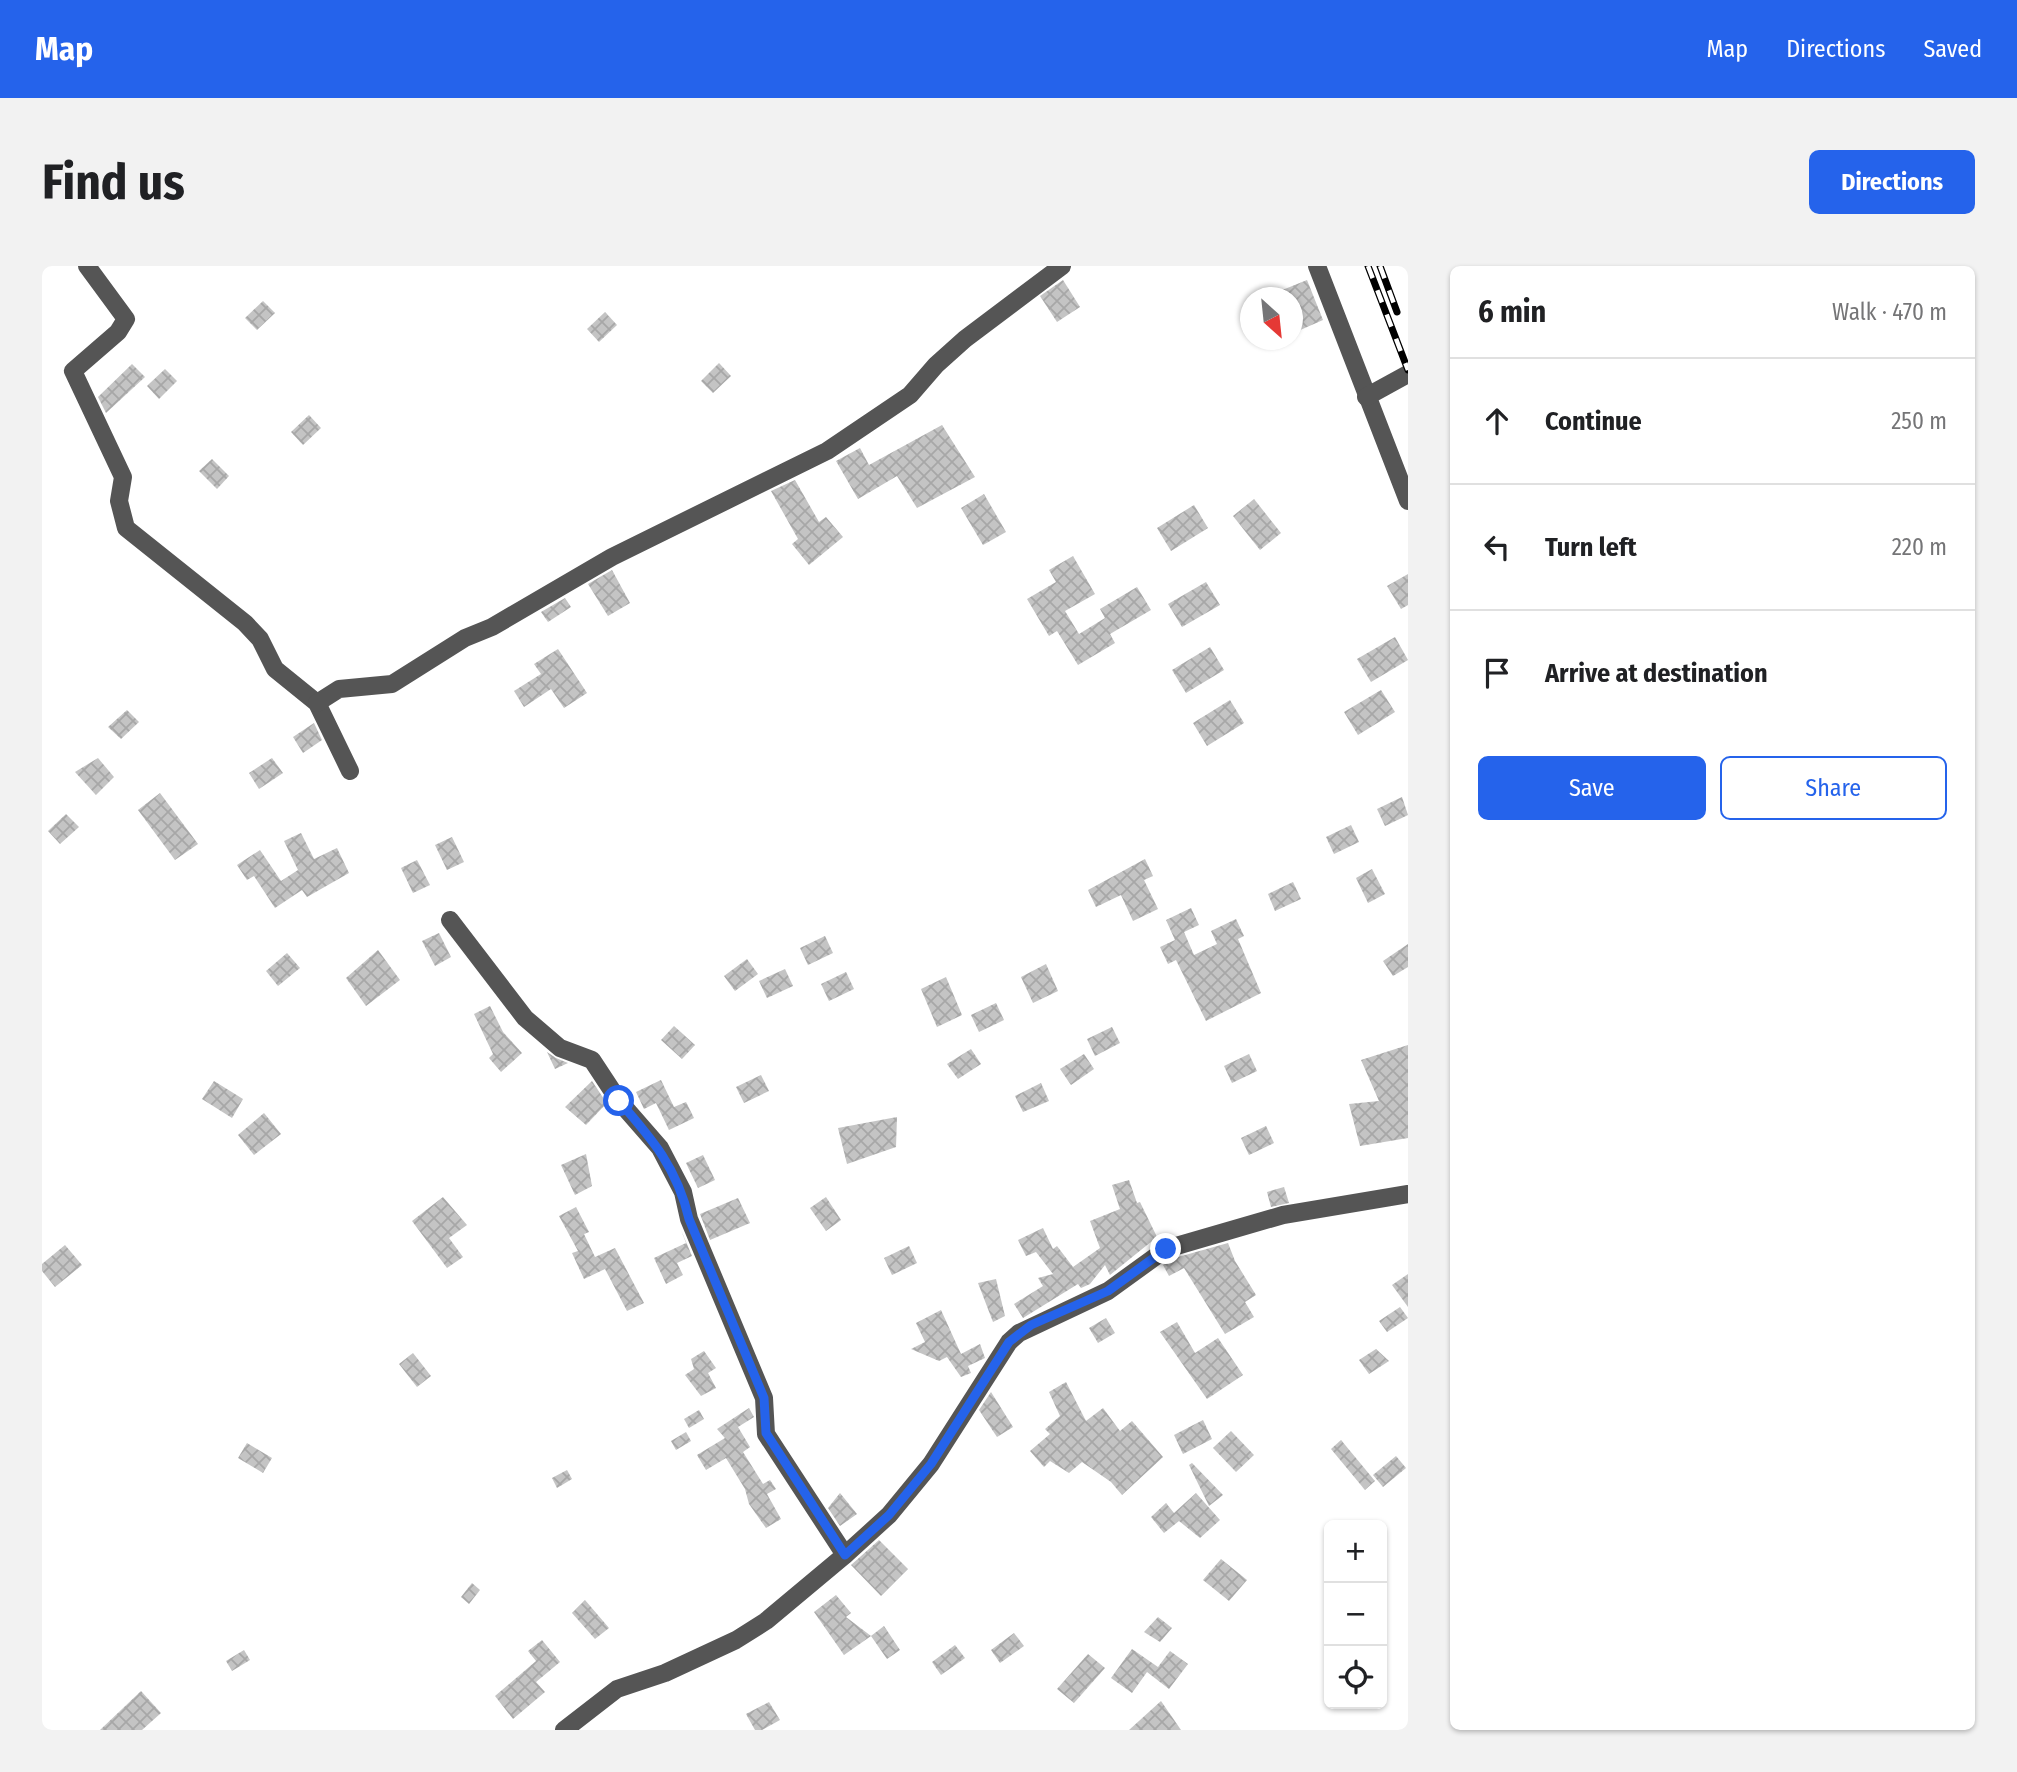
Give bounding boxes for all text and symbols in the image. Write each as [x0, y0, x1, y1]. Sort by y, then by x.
text: Map [35, 29, 93, 69]
text: Map [1707, 35, 1748, 63]
text: Directions [1786, 35, 1885, 63]
text: Saved [1923, 35, 1982, 63]
button: Directions [1809, 150, 1975, 214]
text: Find us [42, 153, 185, 212]
north arrow [1240, 287, 1303, 350]
text: 6 min [1478, 294, 1546, 330]
text: Walk · 470 m [1832, 298, 1947, 326]
icon: ahead [1478, 402, 1516, 440]
text: Continue [1545, 406, 1642, 437]
text: 250 m [1891, 407, 1947, 435]
icon: left [1478, 528, 1516, 566]
text: Turn left [1545, 532, 1637, 563]
text: 220 m [1892, 533, 1947, 561]
icon: arrive [1478, 654, 1516, 692]
text: Arrive at destination [1545, 658, 1768, 689]
button: Save [1478, 756, 1706, 820]
button: Share [1720, 756, 1947, 820]
route start [603, 1085, 634, 1116]
route end [1150, 1233, 1181, 1264]
map controls [1324, 1520, 1387, 1709]
button: + [1324, 1520, 1387, 1583]
button: − [1324, 1583, 1387, 1646]
button: locate [1324, 1646, 1387, 1709]

